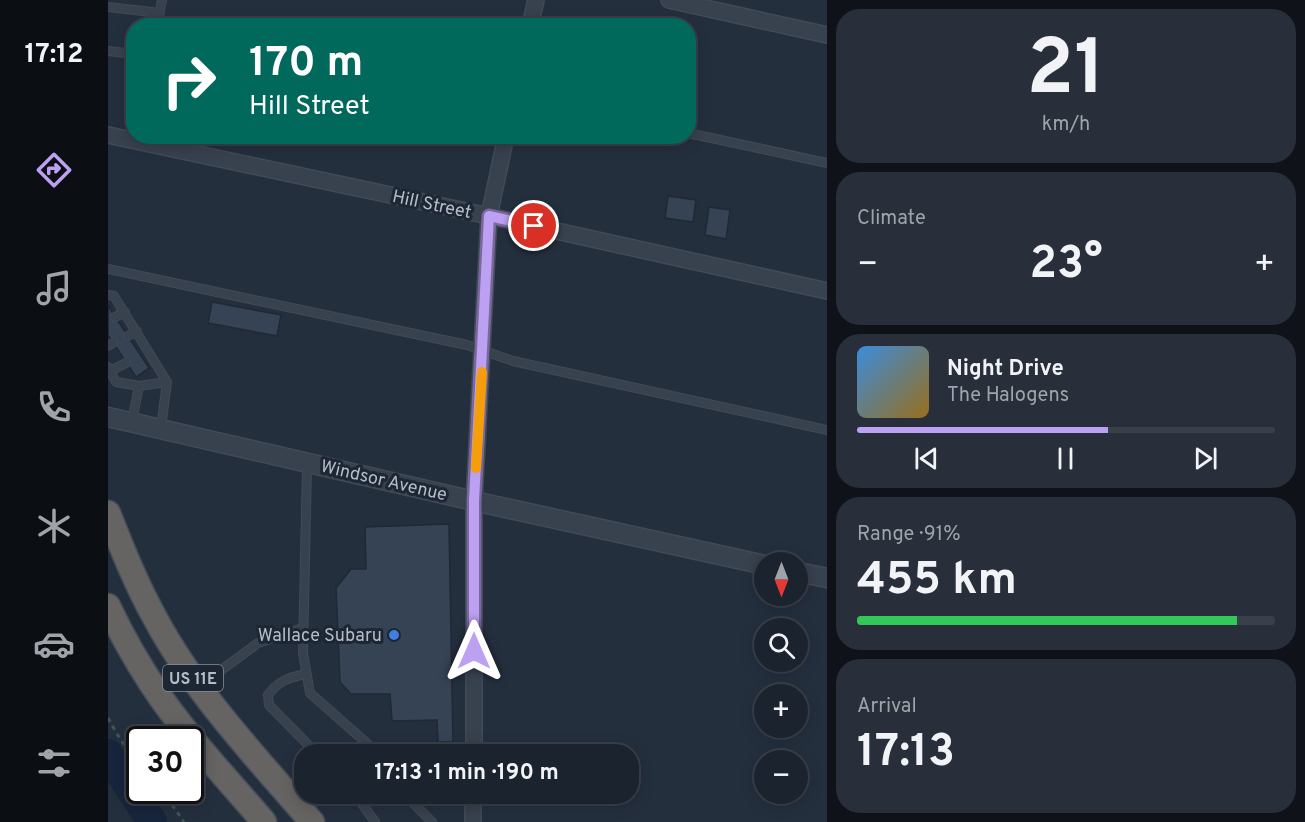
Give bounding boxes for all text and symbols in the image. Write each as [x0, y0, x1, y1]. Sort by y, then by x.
text: 21 [1027, 23, 1105, 122]
text: 17:12 [24, 38, 84, 72]
text: 170 m [249, 38, 363, 91]
icon: right [150, 42, 228, 120]
text: Hill Street [249, 90, 370, 124]
text: km/h [1042, 112, 1090, 138]
icon: directions [33, 149, 75, 191]
street label: Hill Street [390, 186, 473, 225]
pin [508, 200, 559, 251]
text: Climate [857, 206, 926, 232]
icon: arrive [517, 209, 550, 242]
text: 23° [1029, 237, 1103, 294]
text: − [857, 245, 878, 287]
text: + [1254, 245, 1275, 287]
icon: music [33, 267, 75, 309]
text: Night Drive [947, 356, 1064, 383]
text: The Halogens [947, 383, 1069, 409]
icon: phone [33, 386, 75, 428]
icon: previous [910, 442, 943, 475]
icon: pause [1049, 442, 1082, 475]
icon: next [1189, 442, 1222, 475]
street label: Windsor Avenue [318, 456, 449, 507]
icon: climate [33, 505, 75, 547]
text: Range · 91% [857, 522, 961, 548]
north arrow [754, 552, 808, 606]
map controls [754, 552, 808, 804]
text: 455 km [857, 553, 1017, 610]
button: search [754, 618, 808, 672]
position arrow [442, 619, 506, 683]
icon: car [33, 623, 75, 665]
place label: Wallace Subaru [258, 625, 382, 648]
marker: Wallace Subaru [387, 628, 401, 642]
road number: US 11E [163, 665, 223, 691]
button: + [754, 684, 808, 738]
text: Arrival [857, 694, 917, 720]
text: 17:13 [857, 725, 955, 782]
speed limit sign: 30 [126, 726, 204, 804]
icon: filters [33, 742, 75, 784]
button: − [754, 750, 808, 804]
text: 17:13 · 1 min · 190 m [374, 760, 559, 787]

